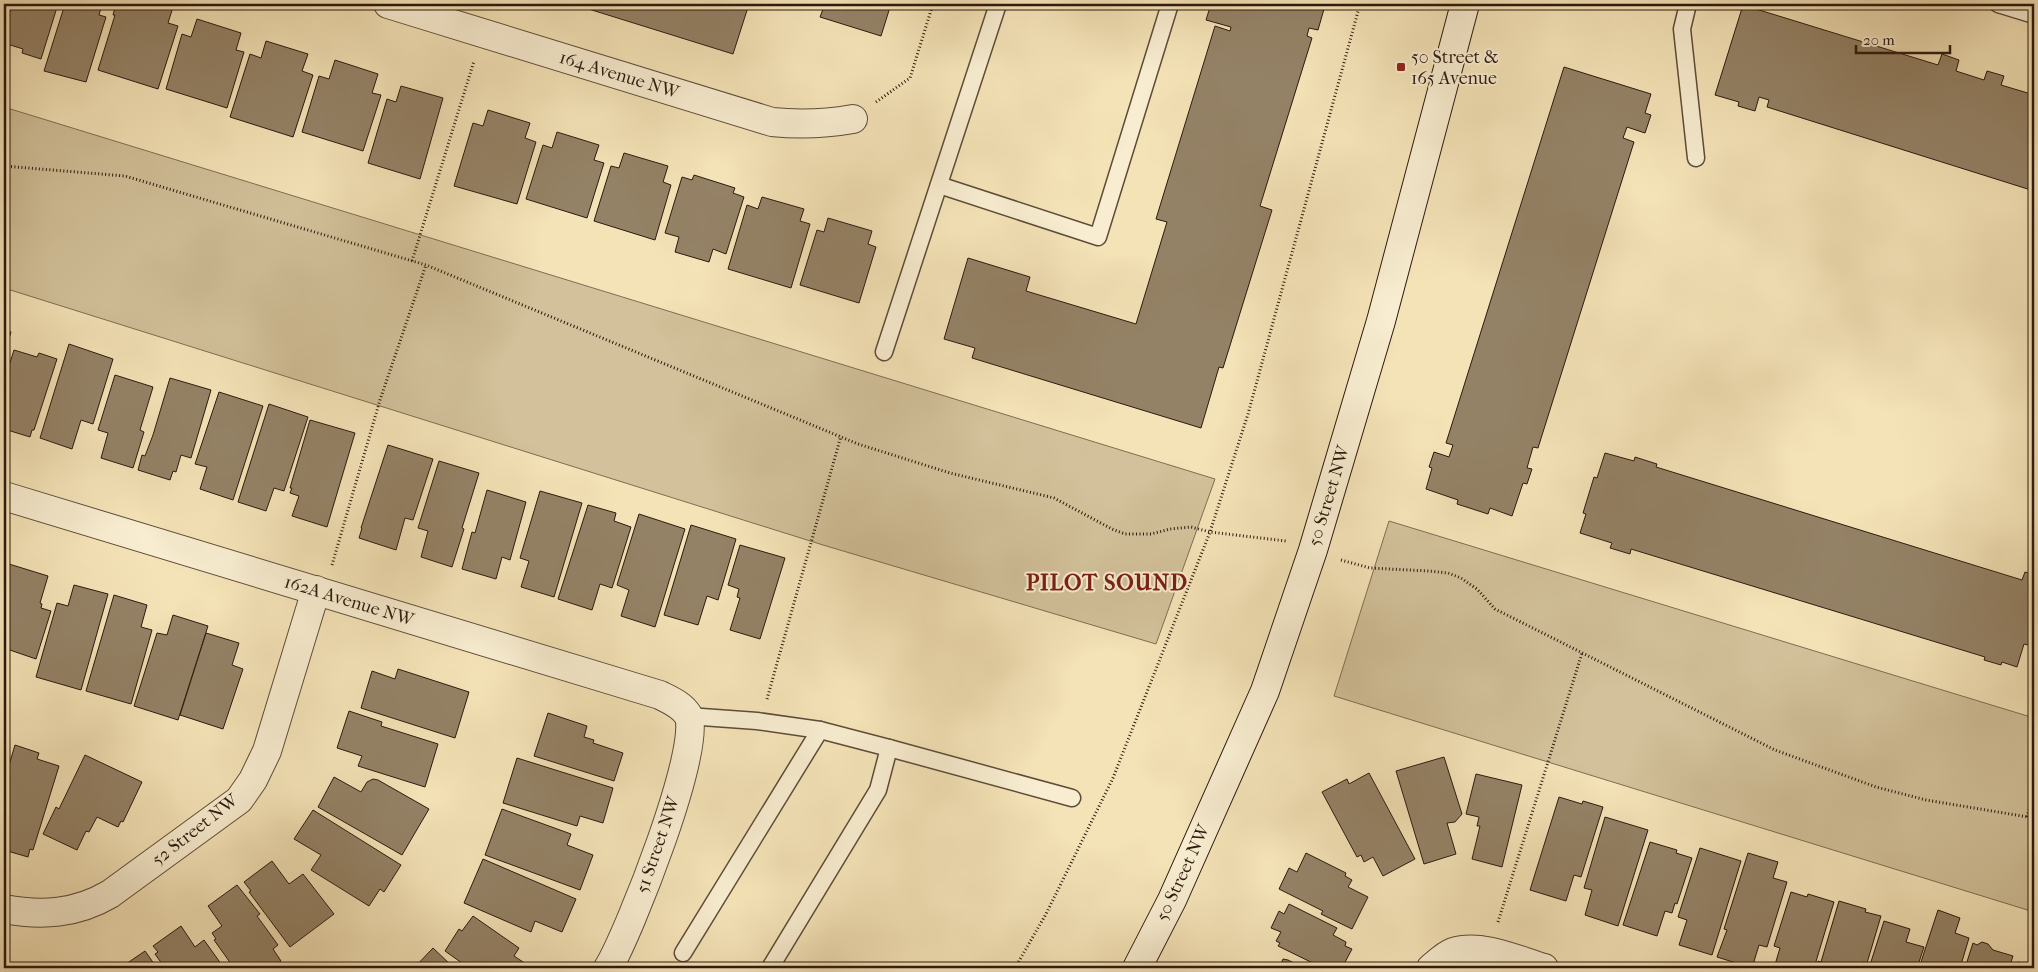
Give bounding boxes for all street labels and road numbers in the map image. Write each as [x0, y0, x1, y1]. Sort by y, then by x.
street label: 164 Avenue NW [557, 47, 683, 104]
street label: 50 Street NW [1304, 442, 1355, 549]
street label: 162A Avenue NW [282, 571, 417, 631]
street label: 52 Street NW [148, 789, 243, 870]
street label: 51 Street NW [632, 793, 685, 896]
street label: 50 Street NW [1151, 820, 1215, 925]

